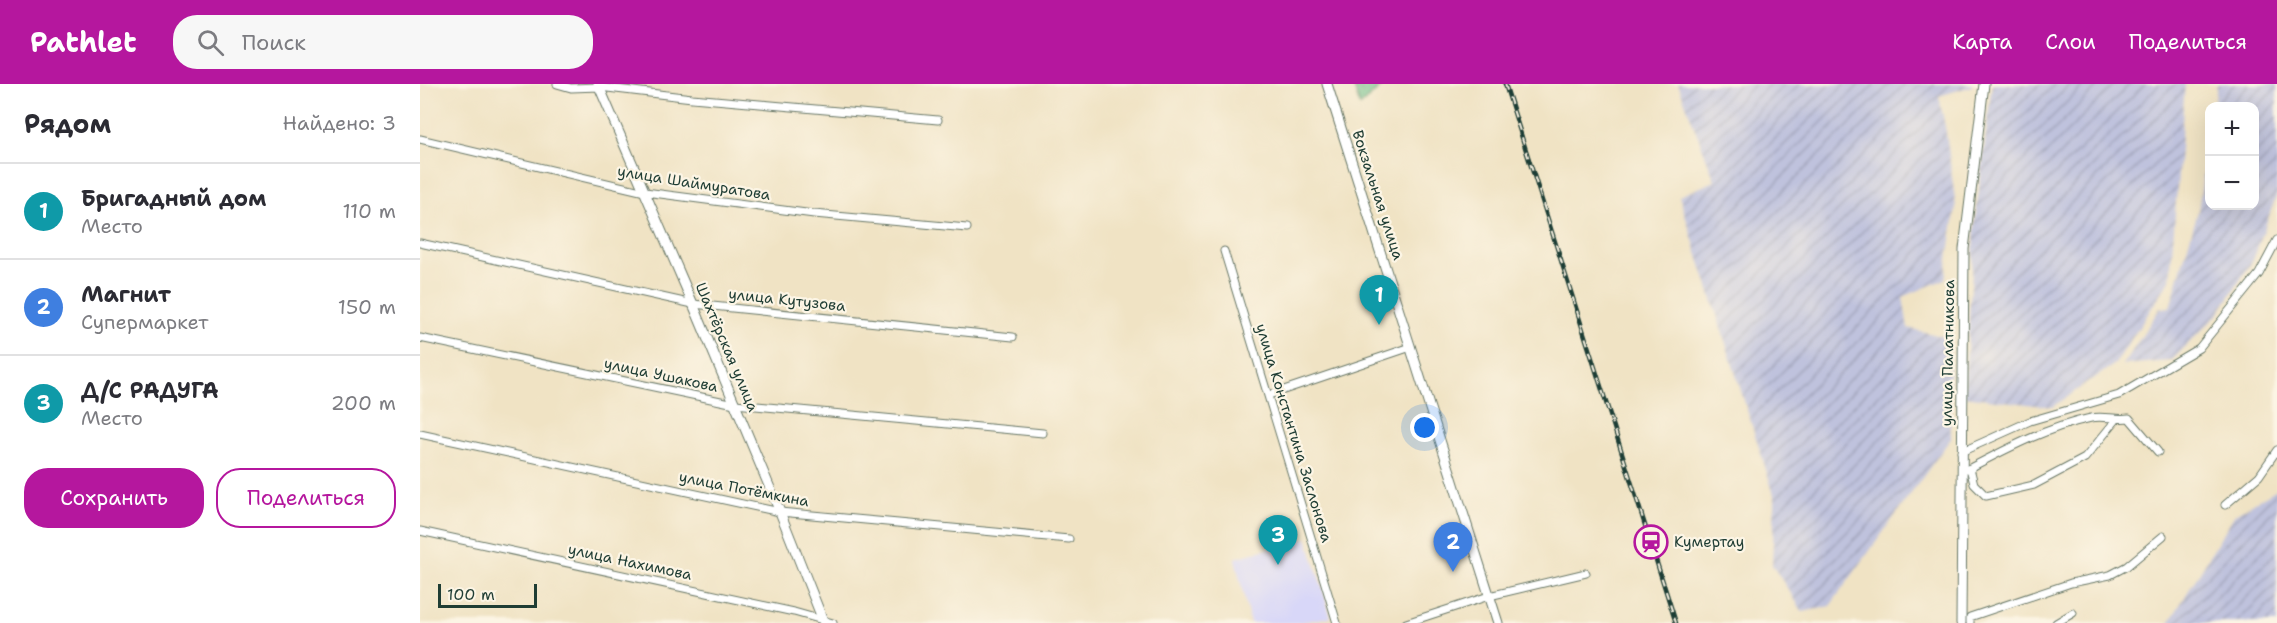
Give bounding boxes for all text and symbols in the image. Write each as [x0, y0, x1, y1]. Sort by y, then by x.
search box [173, 15, 593, 69]
text: Pathlet [30, 23, 137, 61]
icon: search [194, 26, 227, 59]
text: Поиск [242, 28, 306, 57]
text: Карта [1952, 28, 2012, 56]
text: Слои [2045, 28, 2096, 56]
text: Поделиться [2129, 28, 2247, 56]
map controls [2205, 102, 2259, 210]
button: + [2205, 102, 2259, 156]
text: Рядом [24, 106, 111, 141]
text: Найдено: 3 [283, 110, 396, 136]
street label: Вокзальная улица [1348, 128, 1409, 263]
button: − [2205, 156, 2259, 210]
street label: улица Шаймуратова [616, 161, 773, 205]
text: Бригадный дом [81, 184, 266, 213]
text: 1 [39, 198, 48, 224]
text: 110 m [342, 198, 396, 224]
text: Место [81, 213, 143, 239]
pin: 1 [1360, 276, 1398, 325]
street label: Шахтёрская улица [691, 279, 764, 415]
street label: улица Палатникова [1937, 279, 1959, 427]
text: Магнит [81, 280, 171, 309]
street label: улица Кутузова [727, 284, 847, 316]
text: 2 [37, 294, 51, 320]
text: 150 m [338, 294, 396, 320]
text: Супермаркет [81, 309, 208, 335]
street label: улица Константина Заслонова [1251, 321, 1337, 546]
street label: улица Ушакова [602, 353, 720, 397]
text: Д/С РАДУГА [81, 376, 219, 405]
text: 3 [37, 390, 51, 416]
text: 200 m [331, 390, 396, 416]
text: Место [81, 405, 143, 431]
your location [1410, 413, 1439, 442]
street label: улица Потёмкина [677, 467, 811, 512]
button: Сохранить [24, 468, 204, 528]
button: Поделиться [216, 468, 396, 528]
pin: 3 [1258, 516, 1298, 565]
pin: 2 [1434, 522, 1472, 572]
station icon: Кумертау [1633, 524, 1669, 560]
place label: Кумертау [1674, 532, 1744, 552]
street label: улица Нахимова [566, 539, 694, 585]
scale bar [438, 581, 537, 608]
text: 100 m [447, 584, 495, 605]

